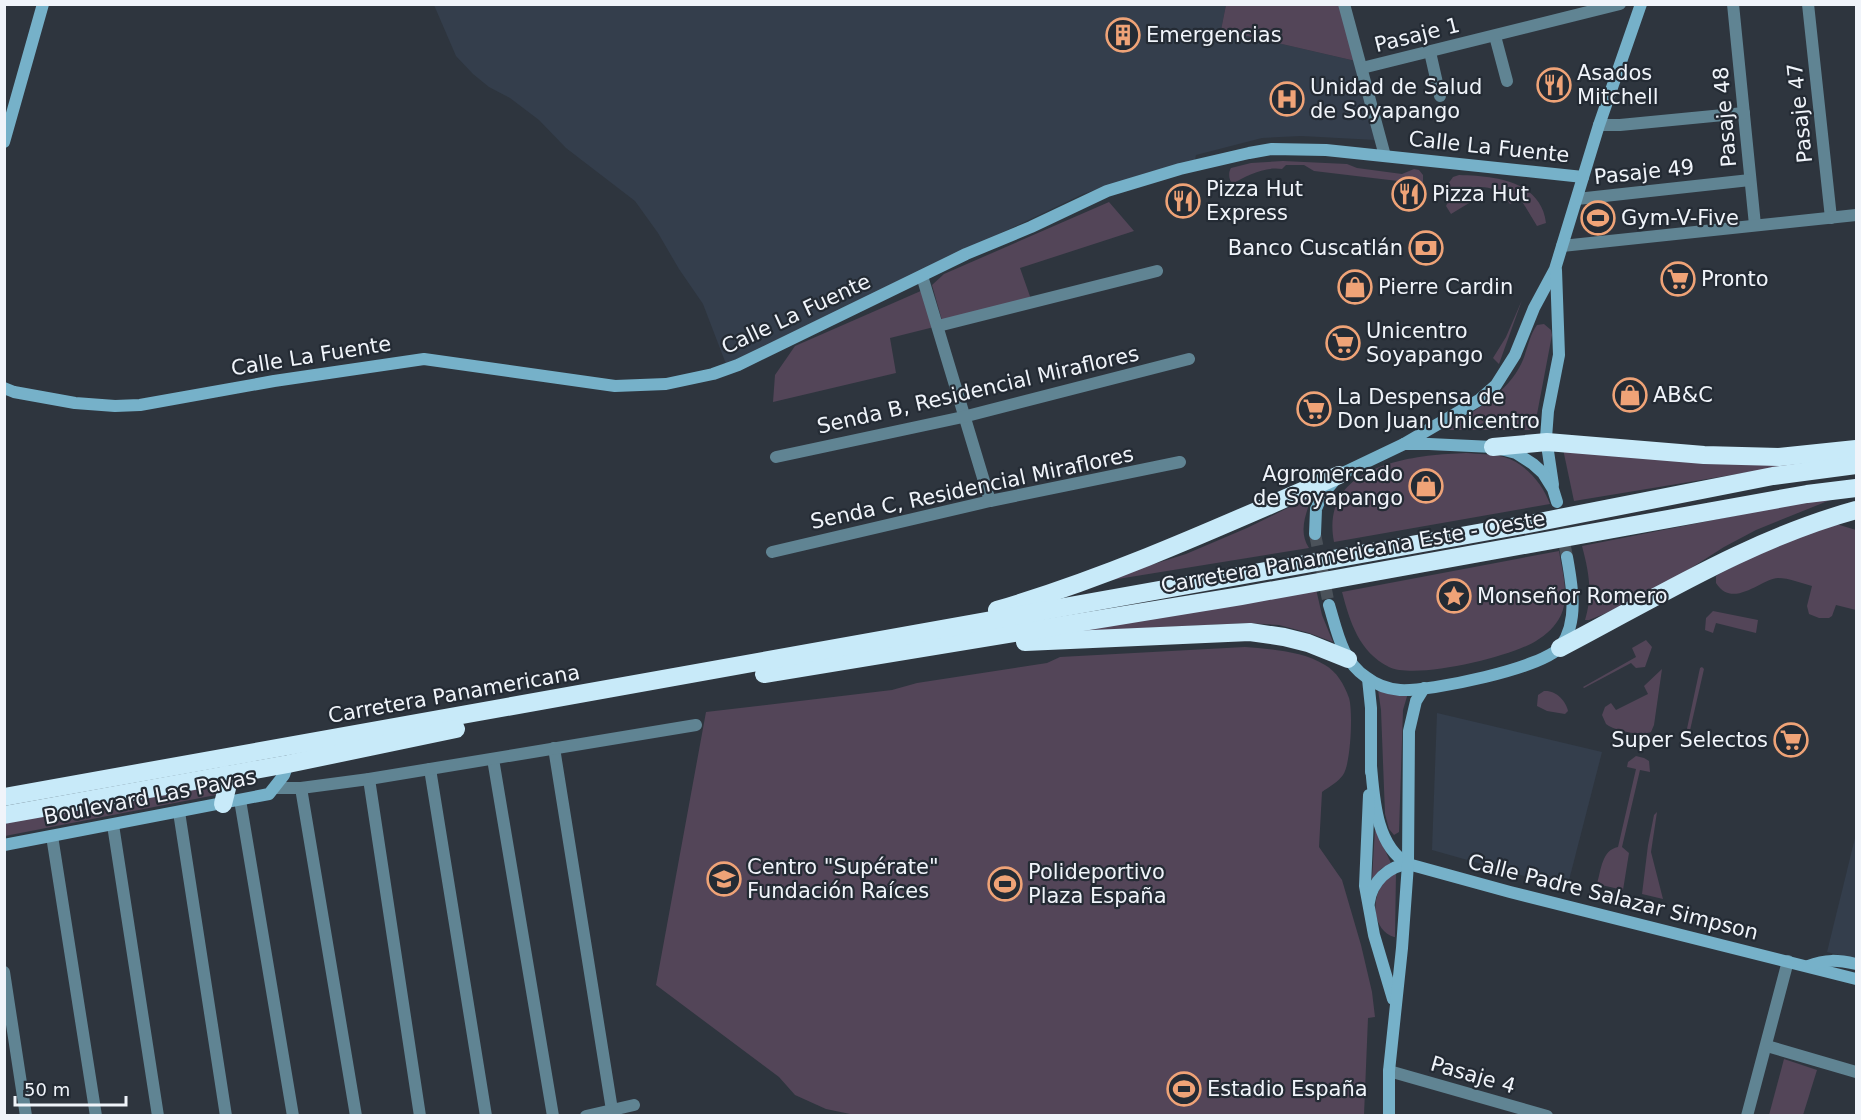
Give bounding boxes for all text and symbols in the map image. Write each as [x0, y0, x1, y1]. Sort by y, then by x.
street label: Pasaje 1 [1372, 13, 1462, 57]
building icon: Emergencias [1105, 17, 1141, 53]
place label: Emergencias [1146, 23, 1282, 47]
place label: Asados Mitchell [1577, 61, 1659, 109]
street label: Pasaje 47 [1783, 62, 1817, 164]
street label: Pasaje 48 [1709, 66, 1741, 168]
restaurant icon: Asados Mitchell [1536, 67, 1572, 103]
place label: Unidad de Salud de Soyapango [1310, 75, 1482, 123]
hospital icon: Unidad de Salud de Soyapango [1269, 81, 1305, 117]
street label: Calle La Fuente [1407, 127, 1571, 167]
street label: Pasaje 49 [1593, 155, 1695, 189]
restaurant icon: Pizza Hut [1391, 176, 1427, 212]
place label: Pizza Hut Express [1206, 177, 1303, 225]
place label: Pizza Hut [1432, 182, 1529, 206]
restaurant icon: Pizza Hut Express [1165, 183, 1201, 219]
sports icon: Gym-V-Five [1580, 200, 1616, 236]
place label: Gym-V-Five [1621, 206, 1739, 230]
bank icon: Banco Cuscatlán [1408, 230, 1444, 266]
place label: Banco Cuscatlán [1228, 236, 1403, 260]
supermarket icon: Pronto [1660, 261, 1696, 297]
place label: Pronto [1701, 267, 1769, 291]
street label: Calle La Fuente [718, 269, 874, 359]
shop icon: Pierre Cardin [1337, 269, 1373, 305]
place label: Pierre Cardin [1378, 275, 1513, 299]
place label: Unicentro Soyapango [1366, 319, 1483, 367]
supermarket icon: Unicentro Soyapango [1325, 325, 1361, 361]
street label: Calle La Fuente [229, 332, 393, 380]
street label: Senda B, Residencial Miraflores [815, 341, 1141, 439]
shop icon: AB&C [1612, 377, 1648, 413]
place label: AB&C [1653, 383, 1713, 407]
place label: La Despensa de Don Juan Unicentro [1337, 385, 1540, 433]
supermarket icon: La Despensa de Don Juan Unicentro [1296, 391, 1332, 427]
street label: Senda C, Residencial Miraflores [808, 442, 1136, 534]
place label: Agromercado de Soyapango [1253, 462, 1403, 510]
shop icon: Agromercado de Soyapango [1408, 468, 1444, 504]
street label: Carretera Panamericana Este - Oeste [1159, 506, 1547, 598]
place icon: Monseñor Romero [1436, 578, 1472, 614]
place label: Monseñor Romero [1477, 584, 1668, 608]
street label: Carretera Panamericana [326, 660, 582, 728]
supermarket icon: Super Selectos [1773, 722, 1809, 758]
place label: Super Selectos [1611, 728, 1768, 752]
street label: Boulevard Las Pavas [42, 765, 258, 829]
street label: Calle Padre Salazar Simpson [1465, 849, 1761, 945]
place label: Centro "Supérate" Fundación Raíces [747, 855, 939, 903]
place label: Polideportivo Plaza España [1028, 860, 1167, 908]
school or university icon: Centro "Supérate" Fundación Raíces [706, 861, 742, 897]
sports icon: Polideportivo Plaza España [987, 866, 1023, 902]
street label: Pasaje 4 [1428, 1051, 1518, 1099]
scale bar [15, 1069, 126, 1107]
sports icon: Estadio España [1166, 1071, 1202, 1107]
place label: Estadio España [1207, 1077, 1368, 1101]
text: 50 m [24, 1079, 70, 1100]

